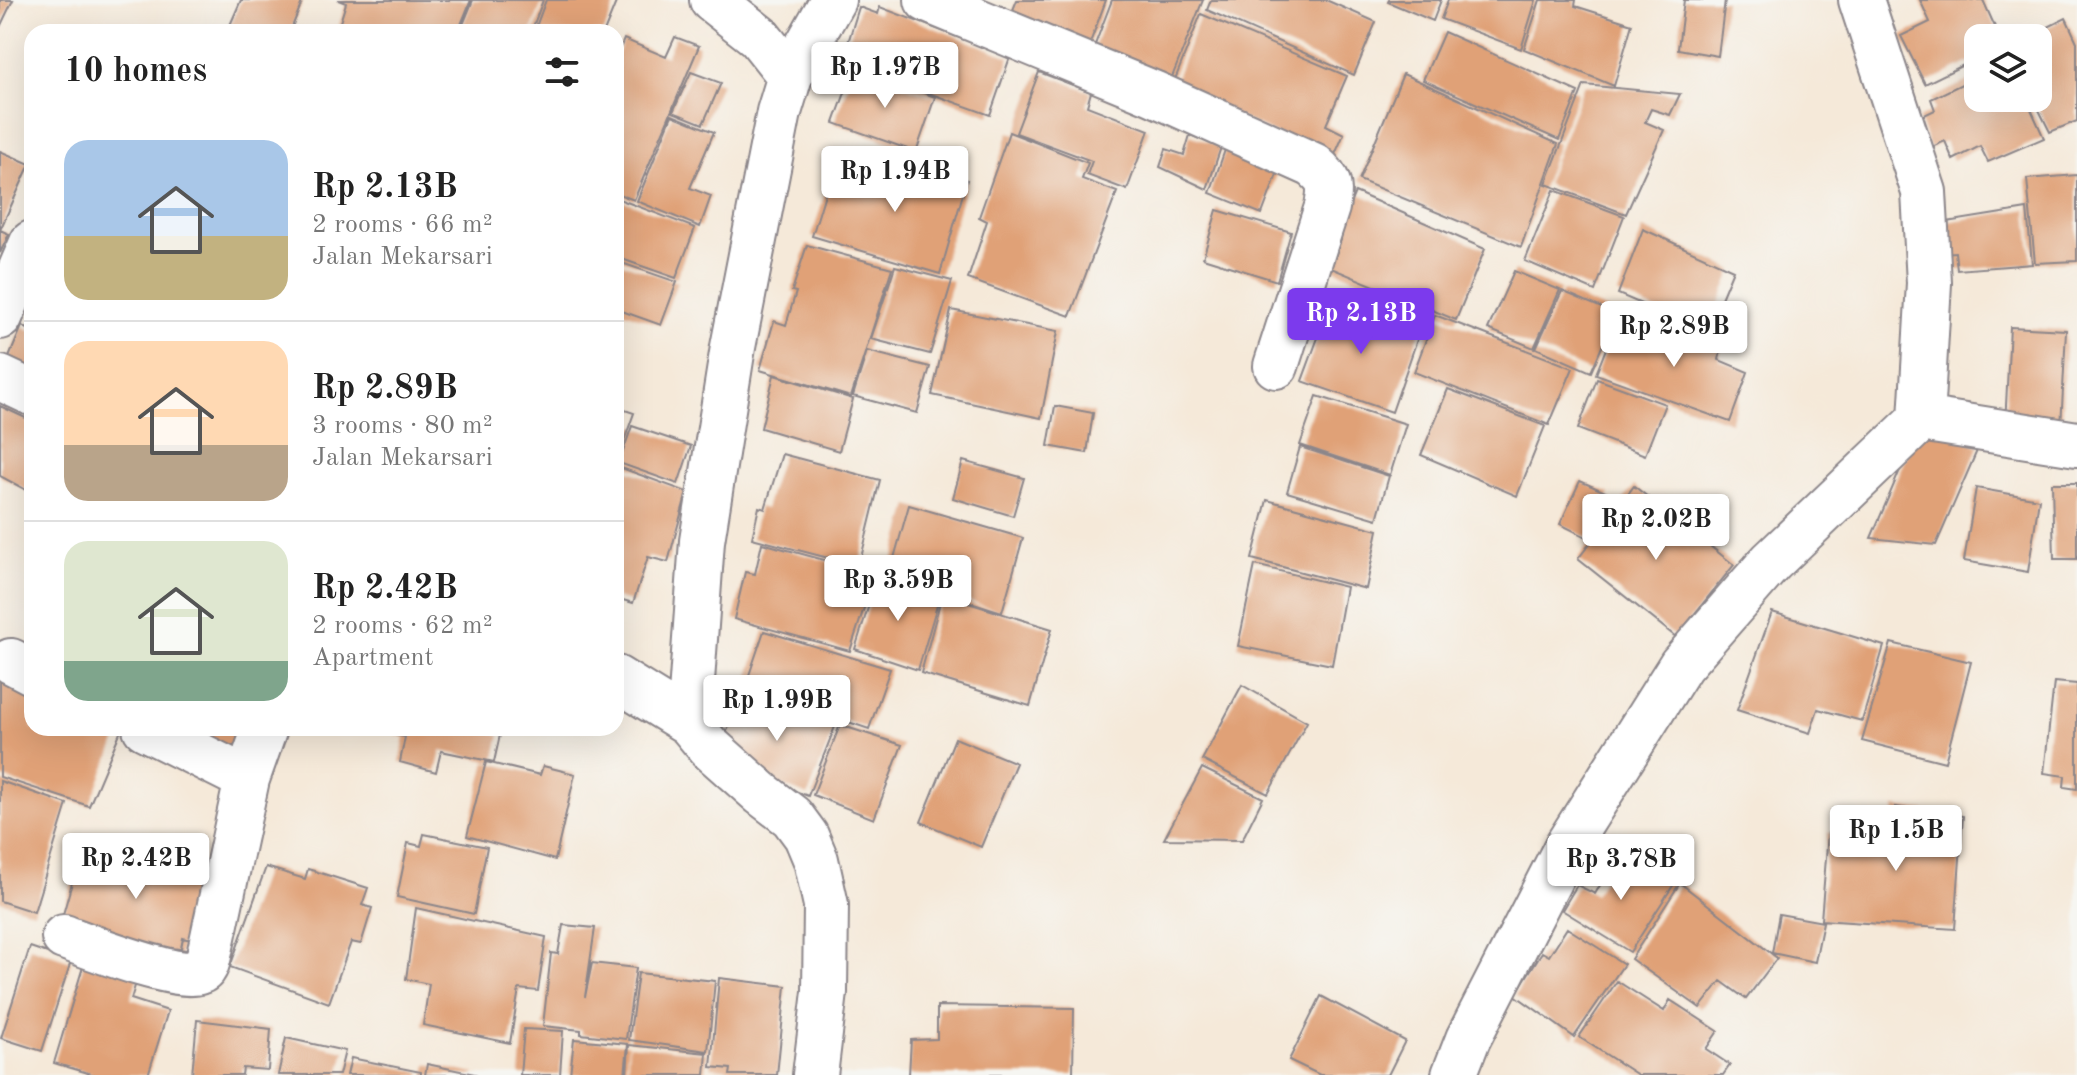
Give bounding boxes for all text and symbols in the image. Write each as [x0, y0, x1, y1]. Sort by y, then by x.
map controls [1964, 24, 2052, 112]
button: layers [1964, 24, 2052, 112]
pin: Rp 1.97B [802, 42, 968, 110]
icon: filters [540, 50, 584, 94]
text: 10 homes [64, 55, 207, 89]
text: Rp 1.97B [829, 55, 941, 81]
pin: Rp 1.94B [812, 146, 978, 214]
text: Rp 1.94B [839, 159, 951, 185]
text: Rp 2.13B [312, 171, 458, 205]
icon: home [128, 172, 224, 268]
text: 2 rooms · 66 m² [312, 212, 493, 238]
text: Jalan Mekarsari [312, 244, 493, 270]
pin: Rp 2.13B [1278, 288, 1444, 356]
text: Rp 2.13B [1305, 301, 1417, 327]
pin: Rp 2.89B [1591, 301, 1757, 369]
text: Rp 2.89B [1618, 314, 1730, 340]
text: Rp 2.89B [312, 372, 458, 406]
icon: home [128, 373, 224, 469]
text: 3 rooms · 80 m² [312, 413, 493, 439]
text: Jalan Mekarsari [312, 445, 493, 471]
pin: Rp 2.02B [1573, 494, 1739, 562]
text: Rp 2.02B [1600, 507, 1712, 533]
pin: Rp 3.59B [815, 555, 981, 623]
text: Rp 3.59B [842, 568, 954, 594]
text: Rp 2.42B [312, 572, 458, 606]
icon: home [128, 573, 224, 669]
text: 2 rooms · 62 m² [312, 613, 493, 639]
text: Apartment [312, 645, 434, 671]
pin: Rp 1.99B [694, 675, 860, 743]
text: Rp 1.99B [721, 688, 833, 714]
pin: Rp 1.5B [1822, 805, 1970, 873]
text: Rp 1.5B [1848, 818, 1944, 844]
pin: Rp 2.42B [53, 833, 219, 901]
pin: Rp 3.78B [1538, 834, 1704, 902]
text: Rp 2.42B [80, 846, 192, 872]
text: Rp 3.78B [1565, 847, 1677, 873]

